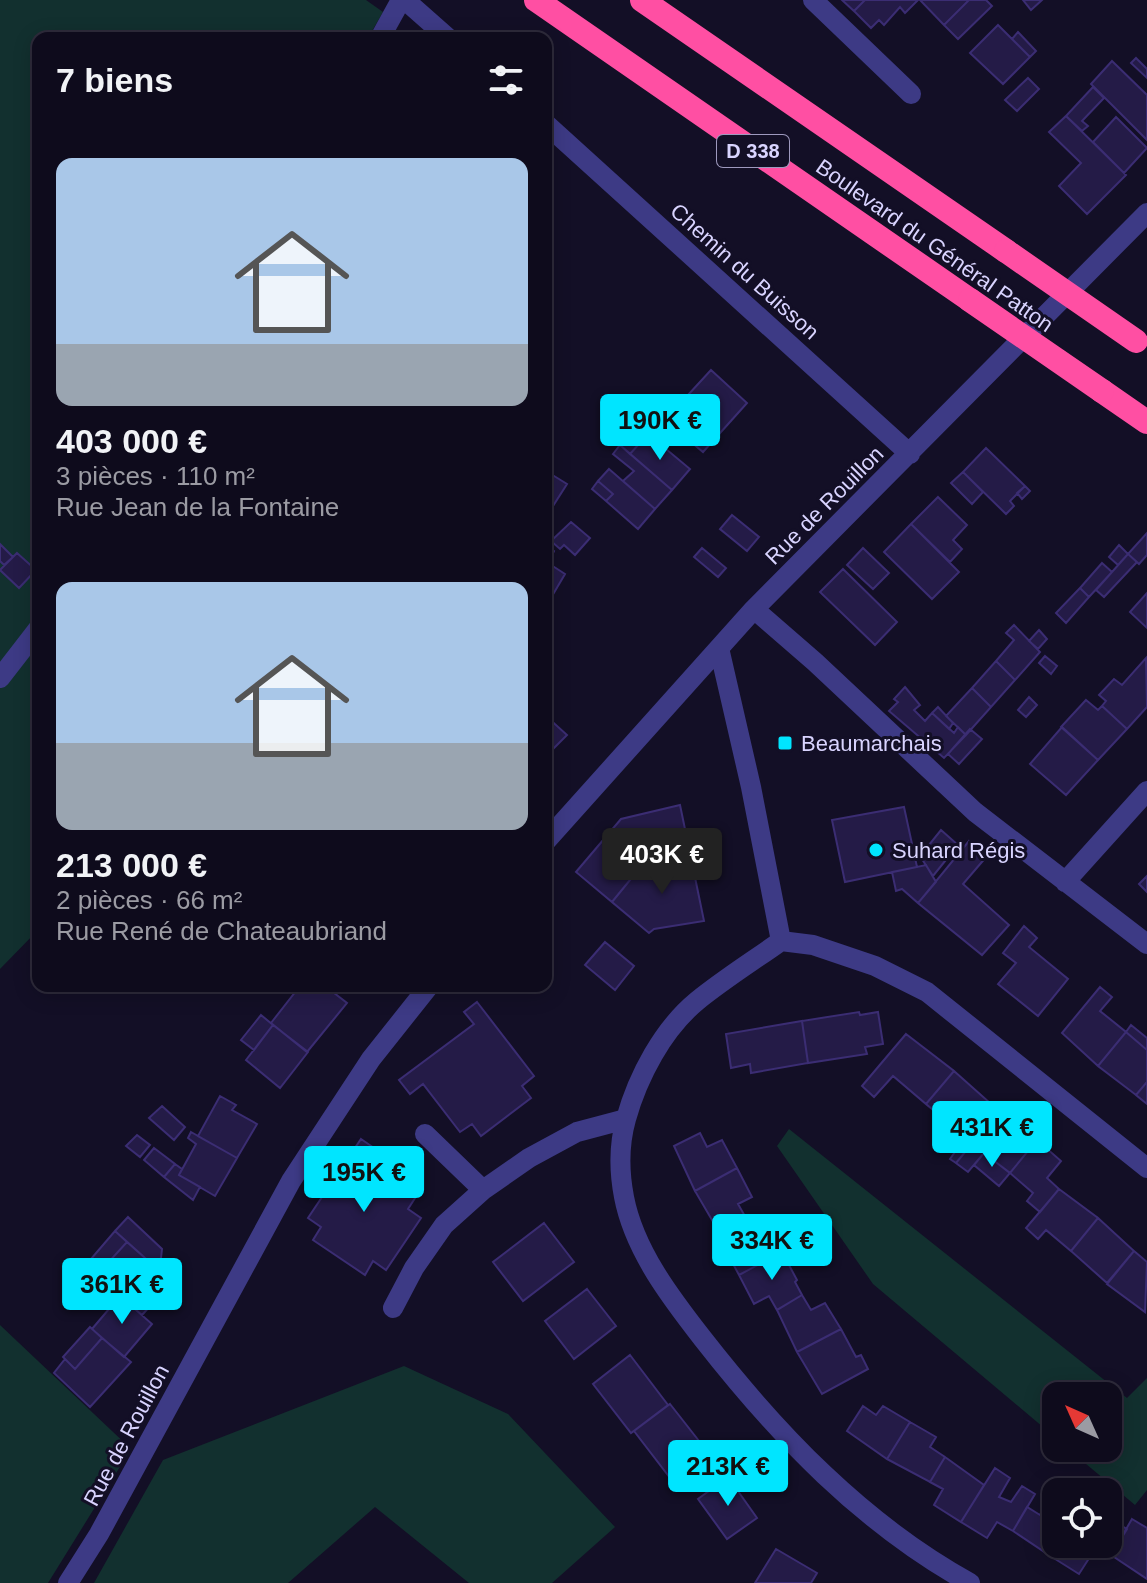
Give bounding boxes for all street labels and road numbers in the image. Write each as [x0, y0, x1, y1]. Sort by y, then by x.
road number: D 338 [717, 135, 789, 167]
street label: Boulevard du Général Patton [811, 154, 1058, 337]
street label: Chemin du Buisson [665, 198, 824, 344]
street label: Rue de Rouillon [760, 441, 889, 570]
street label: Rue de Rouillon [79, 1360, 174, 1510]

